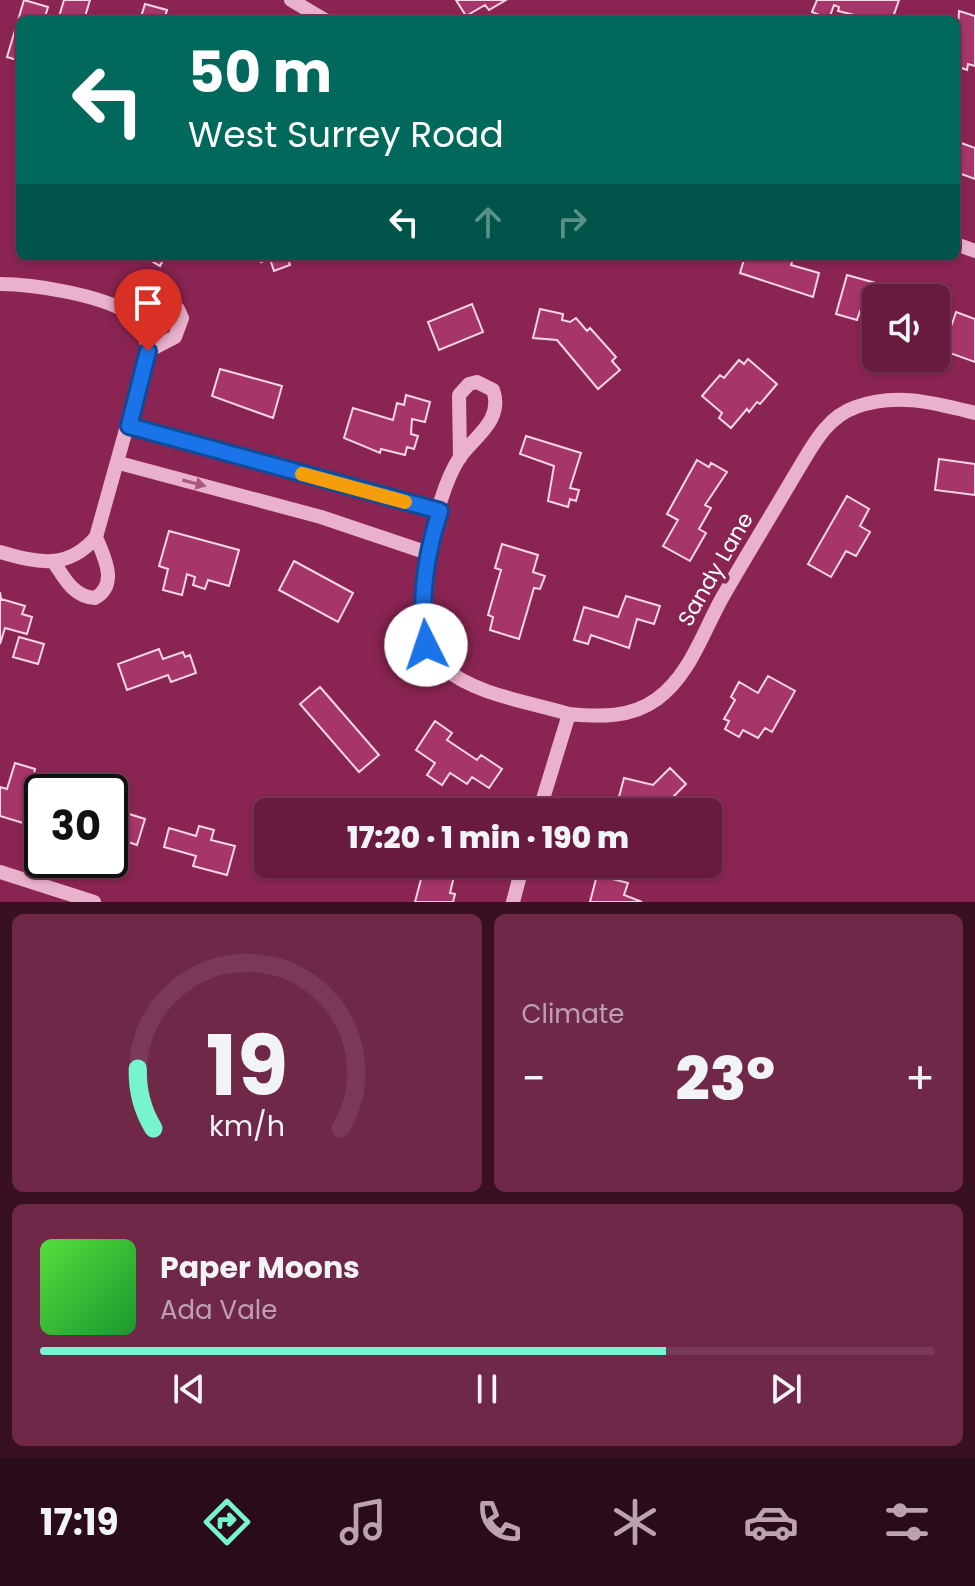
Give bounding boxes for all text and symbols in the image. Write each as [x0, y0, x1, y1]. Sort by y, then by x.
text: 50 m [188, 33, 332, 112]
icon: left [56, 48, 160, 152]
text: West Surrey Road [188, 109, 504, 160]
icon: left [382, 200, 426, 244]
icon: ahead [466, 200, 510, 244]
icon: right [550, 200, 594, 244]
pin [114, 269, 182, 351]
icon: arrive [126, 281, 170, 325]
map controls [862, 284, 950, 372]
button: sound [862, 284, 950, 372]
one-way arrow [182, 477, 207, 489]
street label: Sandy Lane [670, 506, 761, 632]
position arrow [384, 603, 468, 687]
speed limit sign: 30 [24, 774, 128, 878]
text: 17:20 · 1 min · 190 m [347, 816, 629, 859]
text: Climate [522, 996, 624, 1032]
text: 19 [206, 1008, 288, 1124]
text: 23° [676, 1037, 775, 1121]
text: − [522, 1048, 546, 1109]
text: + [905, 1048, 935, 1109]
text: km/h [209, 1106, 285, 1146]
text: Paper Moons [160, 1246, 360, 1289]
text: Ada Vale [160, 1292, 277, 1328]
icon: previous [167, 1367, 211, 1411]
icon: pause [465, 1367, 509, 1411]
icon: next [764, 1367, 808, 1411]
icon: directions [199, 1494, 255, 1550]
icon: music [335, 1494, 391, 1550]
icon: phone [471, 1494, 527, 1550]
icon: climate [607, 1494, 663, 1550]
icon: car [743, 1494, 799, 1550]
icon: filters [879, 1494, 935, 1550]
text: 17:19 [40, 1497, 119, 1548]

